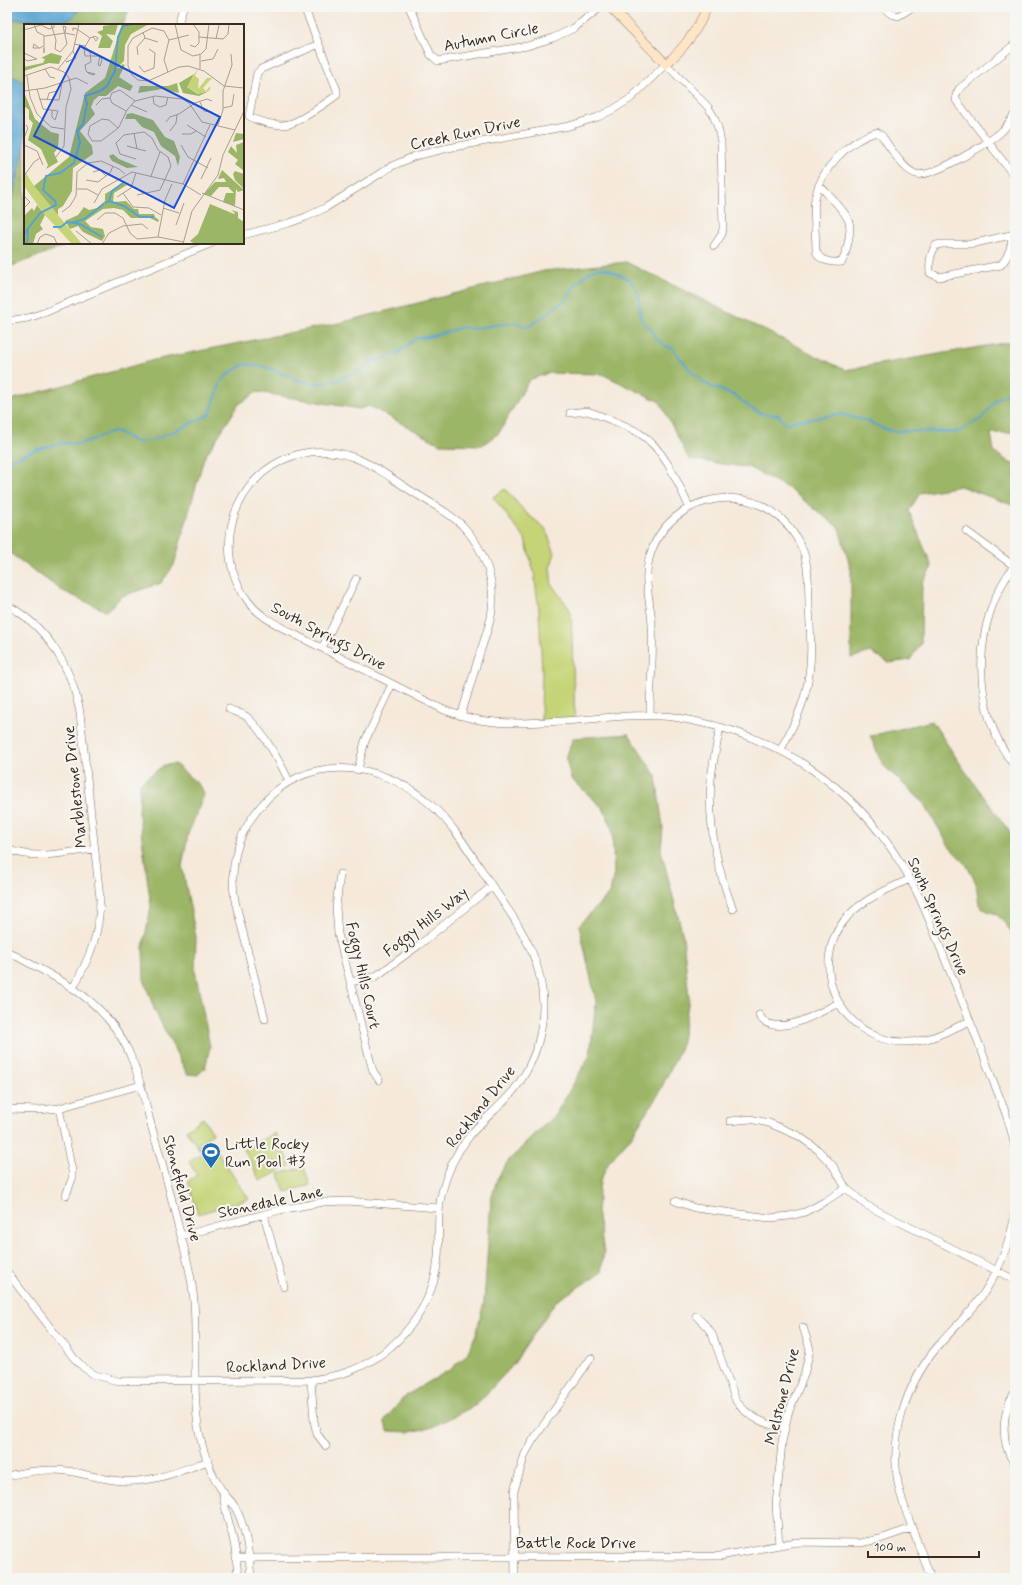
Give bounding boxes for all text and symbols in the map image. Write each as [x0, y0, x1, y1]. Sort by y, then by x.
street label: Autumn Circle [442, 18, 541, 57]
inset map [24, 24, 244, 244]
street label: Creek Run Drive [408, 111, 523, 155]
street label: South Springs Drive [267, 597, 389, 676]
street label: Marblestone Drive [59, 725, 92, 849]
street label: South Springs Drive [901, 854, 973, 979]
street label: Foggy Hills Way [379, 882, 473, 963]
street label: Foggy Hills Court [339, 920, 385, 1031]
street label: Rockland Drive [442, 1061, 521, 1152]
street label: Stonefield Drive [157, 1133, 206, 1244]
place label: Little Rocky Run Pool #3 [225, 1134, 309, 1173]
sports icon: Little Rocky Run Pool #3 [200, 1141, 222, 1169]
street label: Stonedale Lane [216, 1181, 325, 1224]
street label: Melstone Drive [760, 1346, 805, 1447]
street label: Rockland Drive [226, 1352, 327, 1379]
street label: Battle Rock Drive [516, 1533, 636, 1554]
scale bar [868, 1533, 979, 1559]
text: 100 m [874, 1540, 906, 1556]

